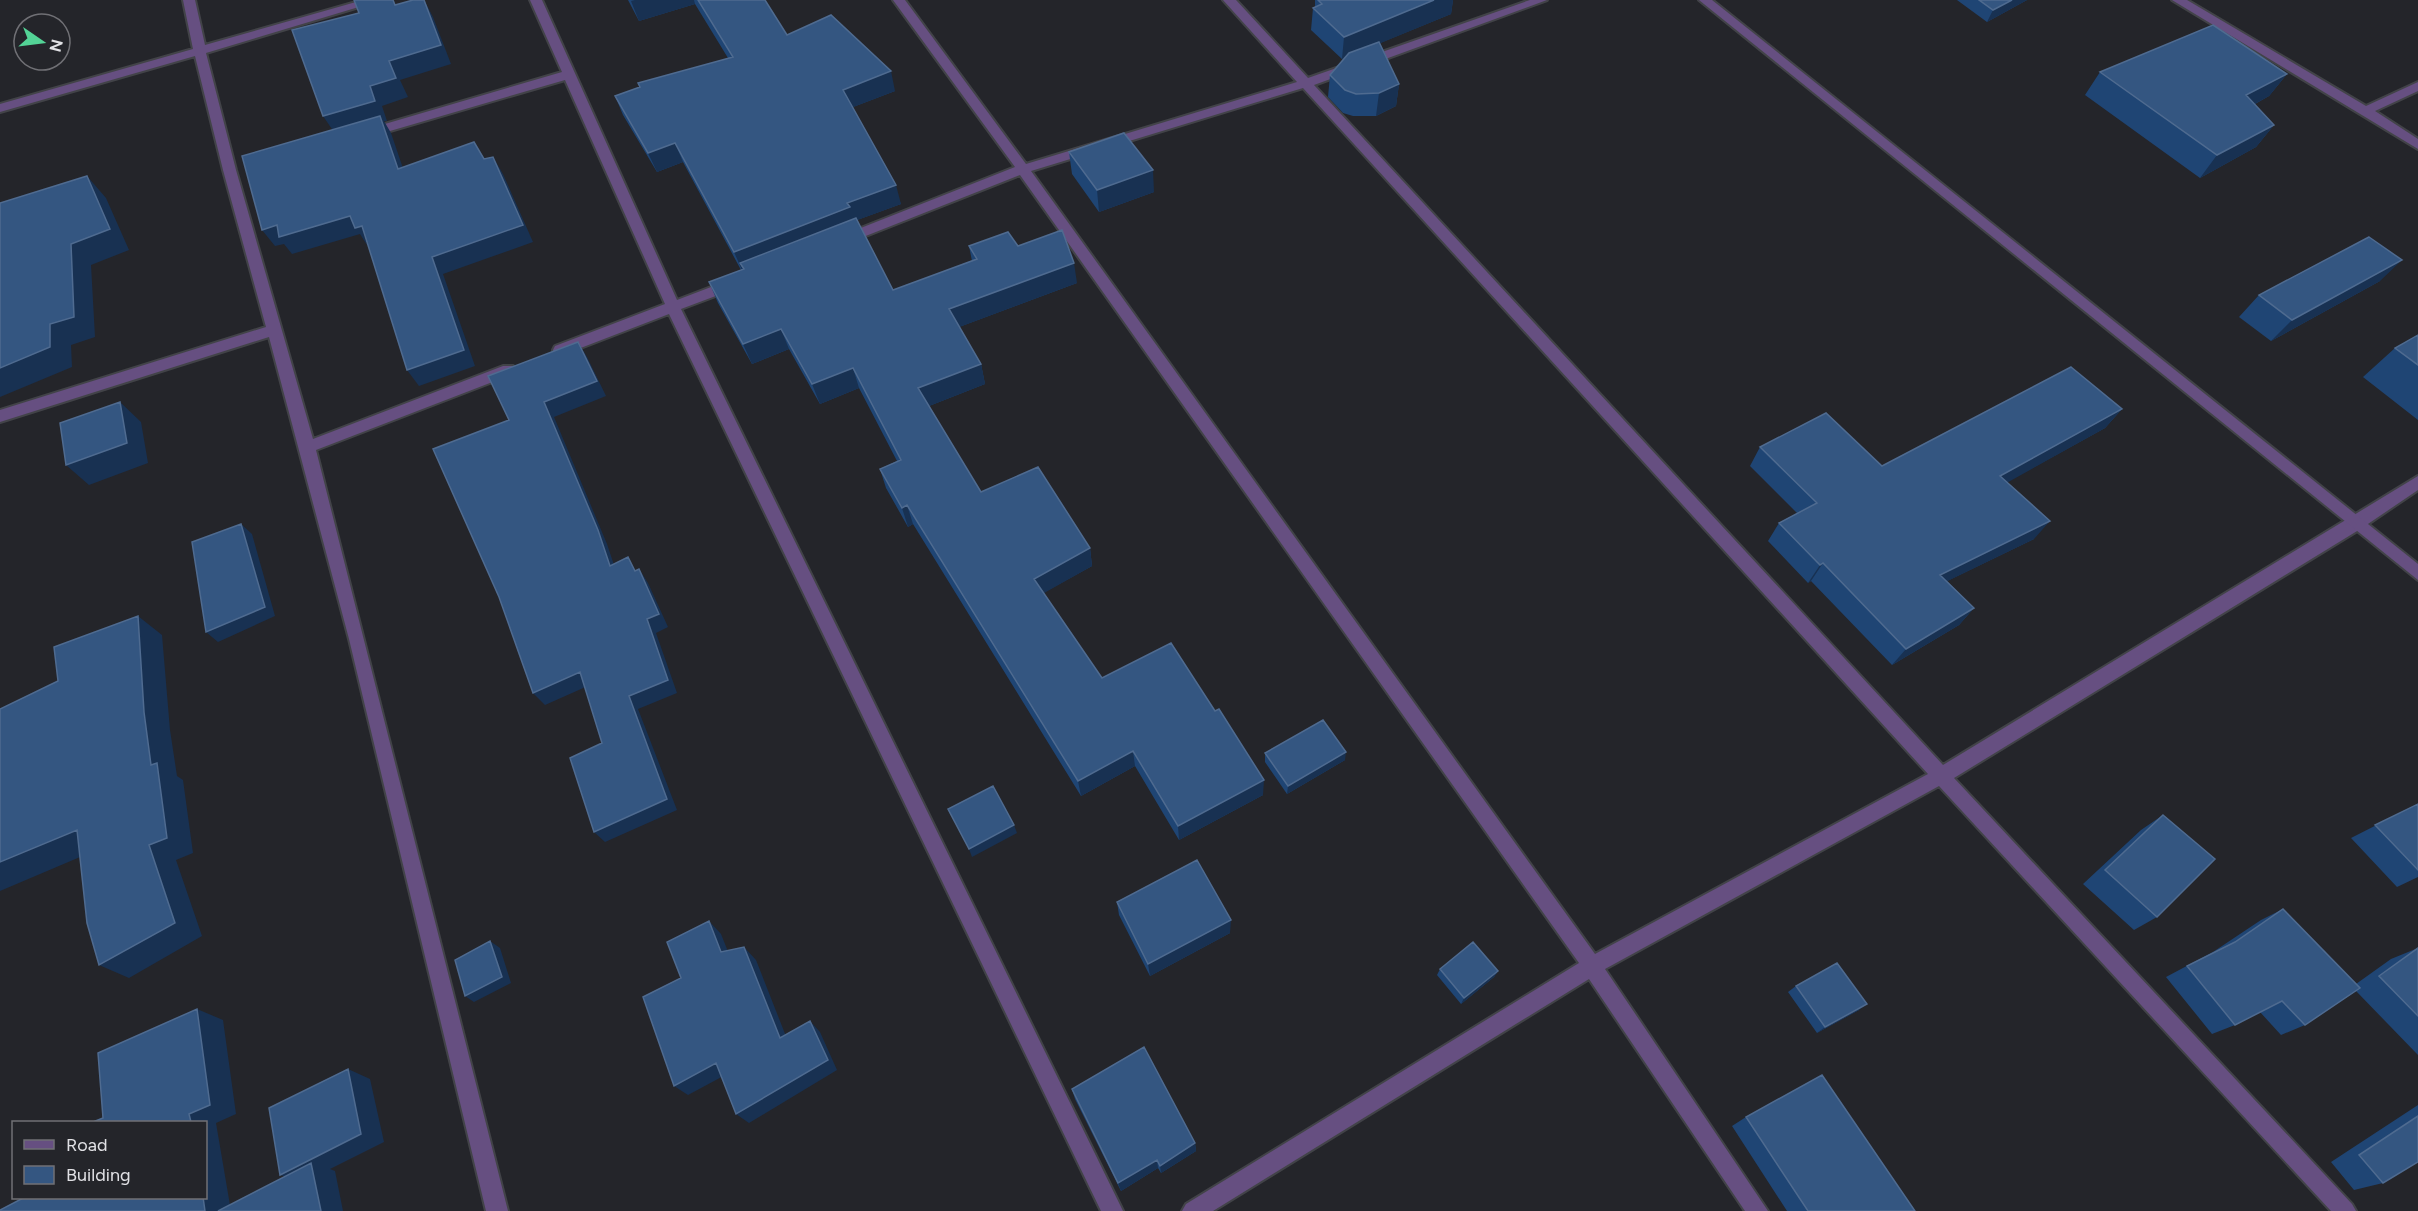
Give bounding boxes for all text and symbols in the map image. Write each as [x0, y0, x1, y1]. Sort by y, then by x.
north arrow [12, 12, 72, 72]
text: N [45, 37, 67, 54]
legend [12, 1121, 207, 1199]
text: Road [66, 1134, 107, 1156]
text: Building [66, 1164, 131, 1186]

